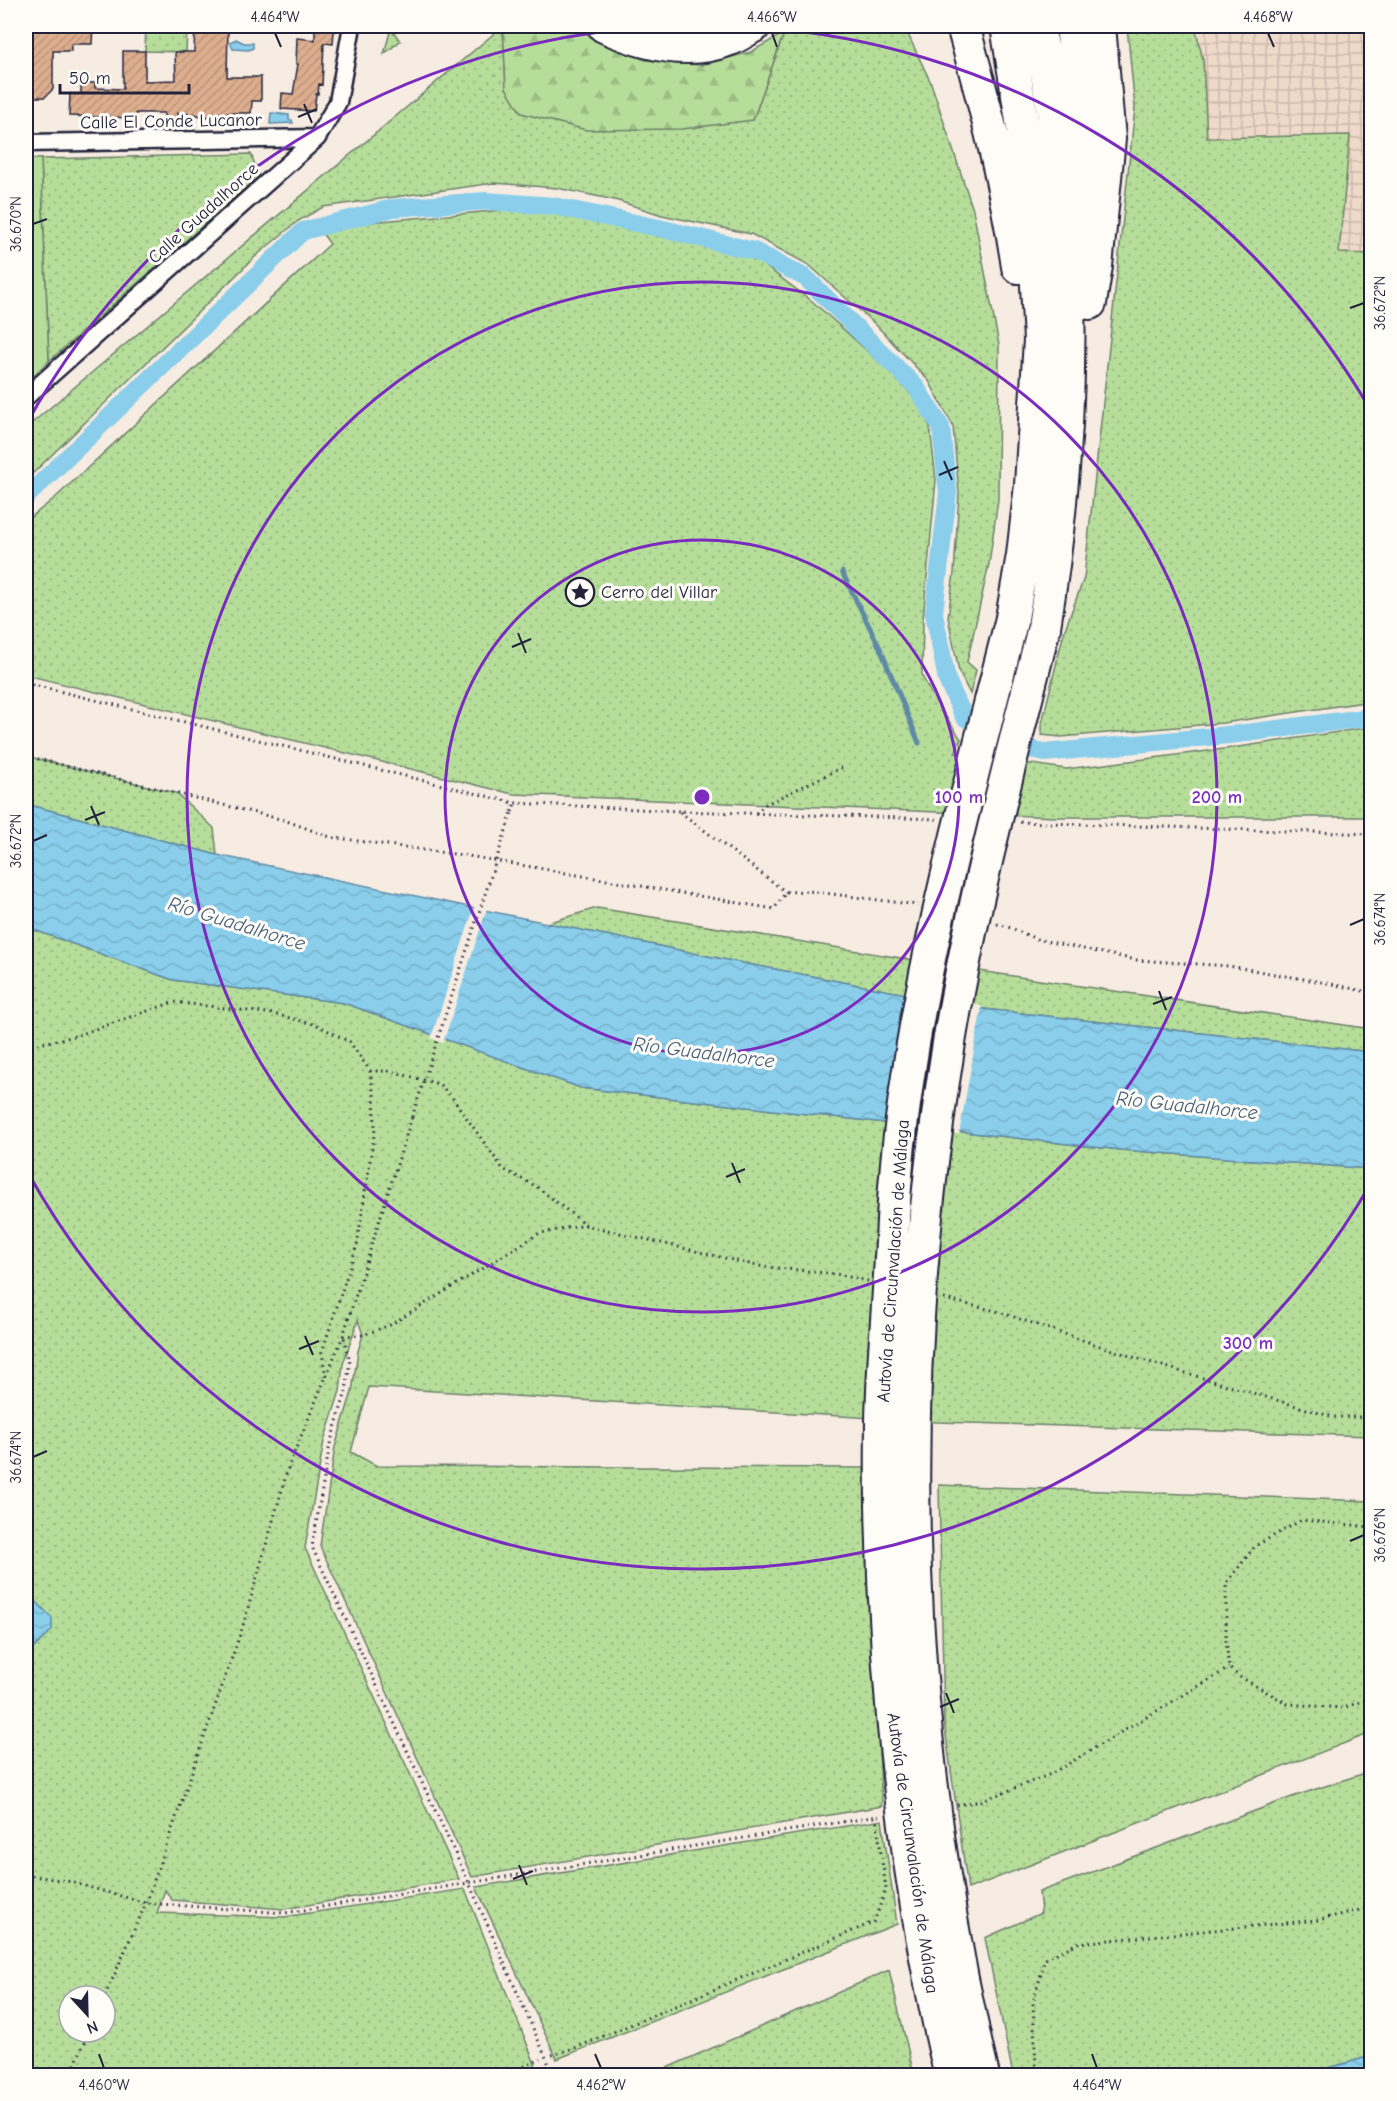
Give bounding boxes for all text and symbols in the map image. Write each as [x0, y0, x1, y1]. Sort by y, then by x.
text: 4.464°W [251, 8, 299, 26]
text: 4.466°W [747, 8, 797, 26]
text: 4.468°W [1243, 8, 1293, 26]
scale bar [60, 57, 189, 95]
text: 50 m [69, 68, 111, 89]
street label: Calle El Conde Lucanor [80, 109, 263, 134]
street label: Calle Guadalhorce [144, 158, 263, 268]
text: 36.670°N [7, 196, 25, 252]
text: 36.672°N [1371, 276, 1389, 330]
place icon: Cerro del Villar [564, 576, 596, 608]
place label: Cerro del Villar [601, 582, 718, 603]
centre of rings [692, 787, 712, 807]
text: 100 m [935, 787, 983, 808]
text: 200 m [1192, 787, 1242, 808]
text: 36.672°N [7, 814, 25, 868]
water label: Río Guadalhorce [165, 892, 308, 955]
text: 36.674°N [1371, 893, 1389, 945]
water label: Río Guadalhorce [632, 1032, 776, 1073]
water label: Río Guadalhorce [1115, 1087, 1259, 1124]
street label: Autovía de Circunvalación de Málaga [873, 1119, 914, 1403]
text: 300 m [1223, 1333, 1273, 1354]
text: 36.674°N [7, 1431, 25, 1483]
text: 36.676°N [1371, 1508, 1389, 1562]
street label: Autovía de Circunvalación de Málaga [882, 1711, 943, 1995]
north arrow [57, 1984, 117, 2044]
text: N [84, 2017, 100, 2037]
text: 4.460°W [79, 2076, 129, 2094]
text: 4.462°W [576, 2076, 626, 2094]
text: 4.464°W [1073, 2076, 1121, 2094]

